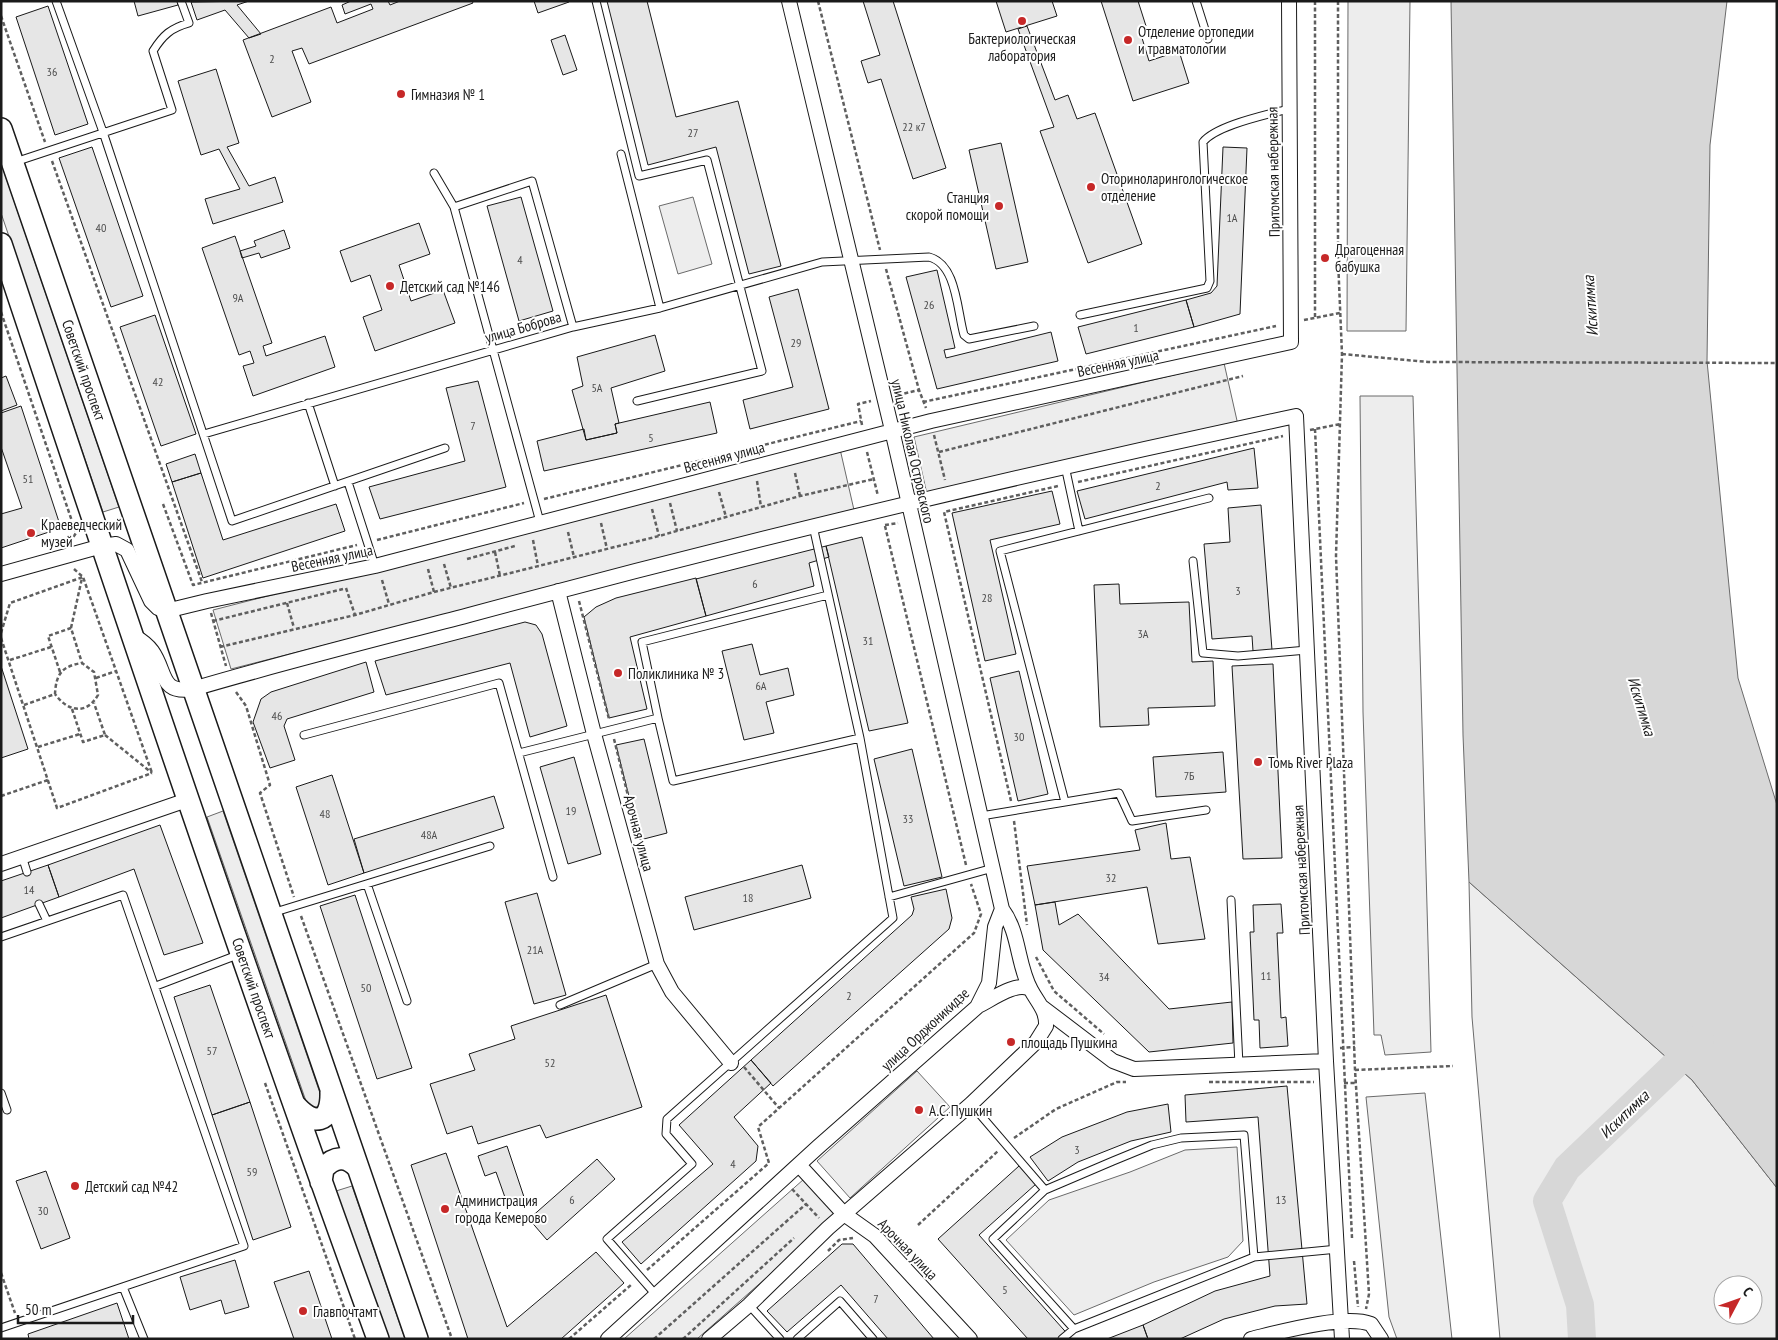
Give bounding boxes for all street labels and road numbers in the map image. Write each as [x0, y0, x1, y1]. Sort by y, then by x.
street label: Притомская набережная [1262, 107, 1284, 237]
street label: улица Боброва [483, 307, 563, 347]
street label: Советский проспект [58, 317, 110, 423]
street label: Весенняя улица [1075, 345, 1161, 381]
street label: улица Николая Островского [887, 377, 939, 525]
street label: Весенняя улица [681, 437, 767, 477]
street label: Весенняя улица [289, 540, 375, 576]
street label: Арочная улица [620, 793, 658, 873]
street label: Притомская набережная [1288, 804, 1314, 936]
street label: Советский проспект [228, 935, 280, 1041]
street label: улица Орджоникидзе [877, 983, 973, 1075]
street label: Арочная улица [874, 1214, 942, 1284]

